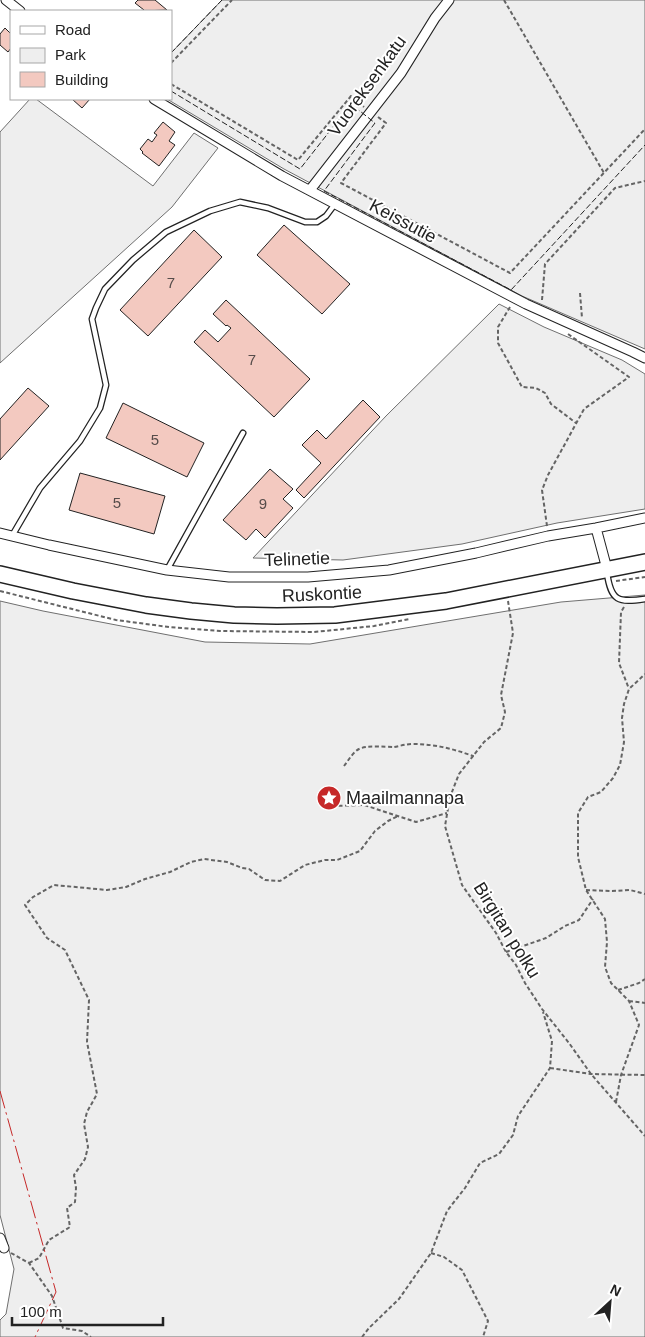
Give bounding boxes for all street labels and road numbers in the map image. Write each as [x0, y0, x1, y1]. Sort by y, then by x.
street label: Vuoreksenkatu [324, 32, 410, 140]
street label: Keissutie [366, 195, 440, 247]
street label: Telinetie [264, 548, 330, 570]
street label: Ruskontie [282, 582, 362, 606]
street label: Birgitan polku [470, 878, 544, 982]

